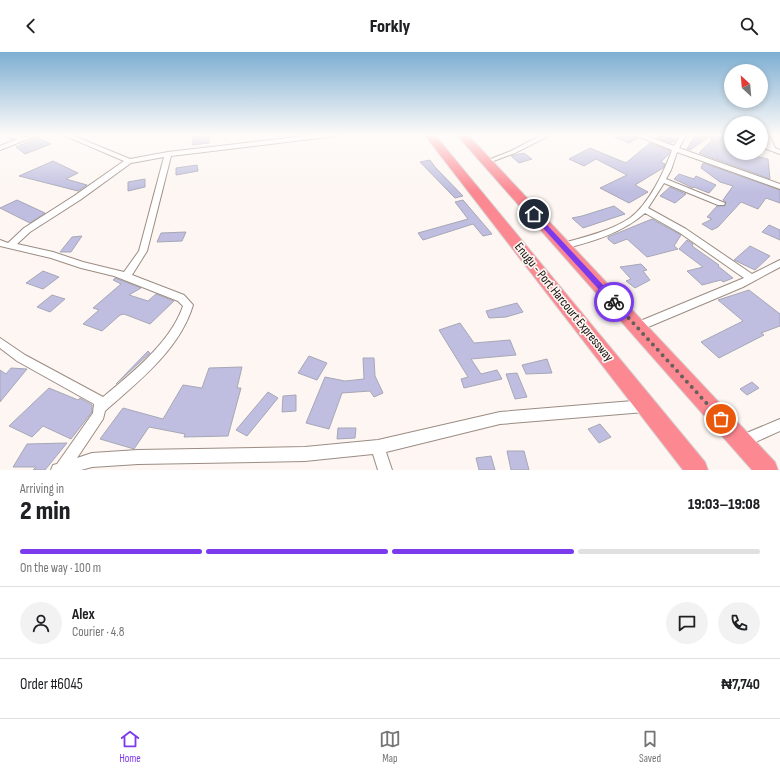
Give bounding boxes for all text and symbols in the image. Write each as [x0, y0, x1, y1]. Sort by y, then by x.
icon: back [20, 15, 42, 37]
icon: search [738, 15, 760, 37]
text: Forkly [370, 16, 410, 37]
north arrow [724, 64, 768, 108]
map controls [724, 64, 768, 160]
button: layers [724, 116, 768, 160]
pin [517, 197, 551, 231]
icon: home [523, 203, 545, 225]
street label: Enugu - Port Harcourt Expressway [511, 239, 617, 365]
courier [594, 282, 634, 322]
icon: bike [603, 291, 625, 313]
pin [704, 402, 738, 436]
icon: bag [710, 408, 732, 430]
text: Arriving in [20, 481, 64, 497]
text: 19:03–19:08 [688, 495, 760, 514]
text: 2 min [20, 496, 70, 527]
text: On the way · 100 m [20, 560, 101, 576]
button: person [20, 602, 62, 644]
button: chat [666, 602, 708, 644]
button: phone [718, 602, 760, 644]
text: Alex [72, 605, 95, 624]
text: Courier · 4.8 [72, 624, 124, 640]
text: Order #6045 [20, 675, 83, 694]
text: ₦7,740 [721, 675, 760, 694]
tab: Home [119, 728, 141, 765]
tab: Map [379, 728, 401, 765]
tab: Saved [639, 728, 661, 765]

